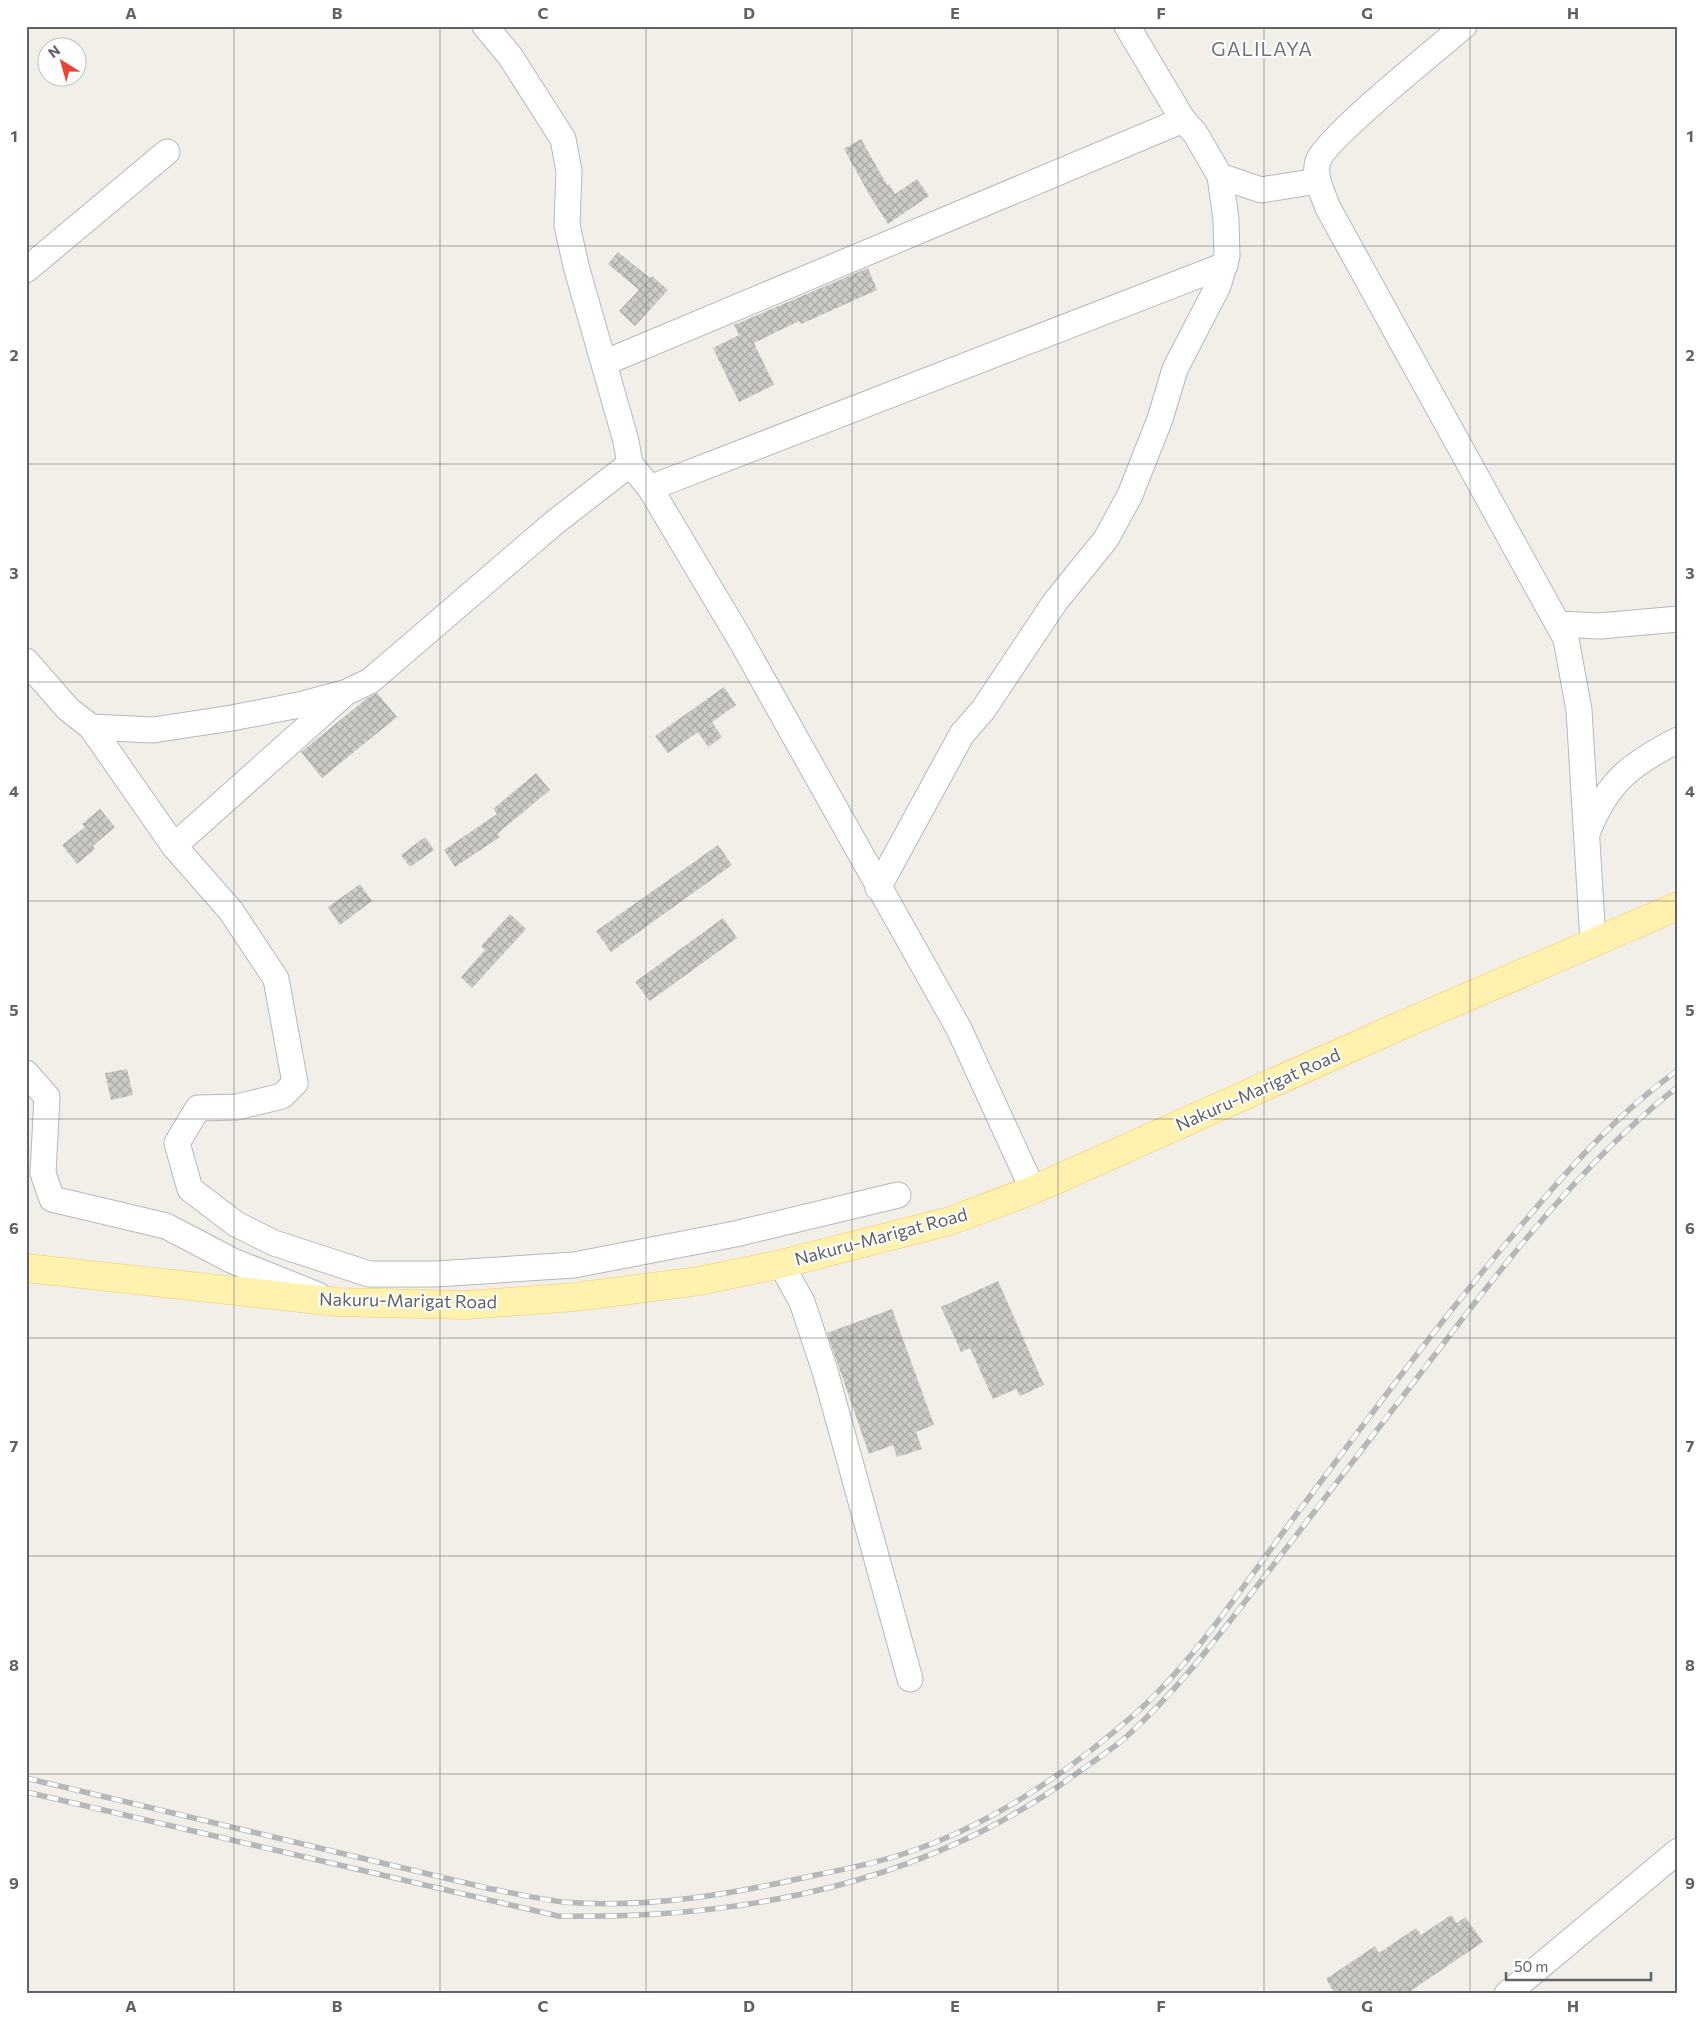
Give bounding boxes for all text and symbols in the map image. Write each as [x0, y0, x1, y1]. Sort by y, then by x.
text: A [125, 3, 137, 22]
text: B [332, 3, 343, 22]
text: C [538, 3, 549, 22]
text: D [743, 3, 755, 22]
text: E [950, 3, 960, 22]
text: F [1156, 3, 1166, 22]
text: G [1361, 3, 1373, 22]
text: H [1567, 3, 1579, 22]
district label: GALILAYA [1211, 36, 1313, 60]
north arrow [38, 38, 88, 88]
text: N [45, 41, 63, 61]
text: 1 [10, 126, 18, 145]
text: 1 [1686, 126, 1694, 145]
text: 2 [9, 345, 19, 364]
text: 2 [1685, 345, 1695, 364]
text: 3 [9, 563, 19, 582]
text: 3 [1685, 563, 1695, 582]
text: 4 [9, 781, 19, 800]
text: 4 [1685, 781, 1695, 800]
text: 5 [9, 1000, 19, 1019]
text: 5 [1685, 1000, 1695, 1019]
street label: Nakuru-Marigat Road [1172, 1043, 1343, 1135]
street label: Nakuru-Marigat Road [792, 1202, 969, 1270]
text: 6 [9, 1218, 19, 1237]
text: 6 [1685, 1218, 1695, 1237]
street label: Nakuru-Marigat Road [319, 1287, 497, 1313]
text: 7 [10, 1436, 19, 1455]
text: 7 [1686, 1436, 1695, 1455]
text: 8 [9, 1655, 19, 1674]
text: 8 [1685, 1655, 1695, 1674]
text: 9 [9, 1873, 19, 1892]
text: 9 [1685, 1873, 1695, 1892]
scale bar [1506, 1950, 1652, 1982]
text: 50 m [1514, 1957, 1548, 1975]
text: A [125, 1996, 137, 2015]
text: B [332, 1996, 343, 2015]
text: C [538, 1996, 549, 2015]
text: D [743, 1996, 755, 2015]
text: E [950, 1996, 960, 2015]
text: F [1156, 1996, 1166, 2015]
text: G [1361, 1996, 1373, 2015]
text: H [1567, 1996, 1579, 2015]

